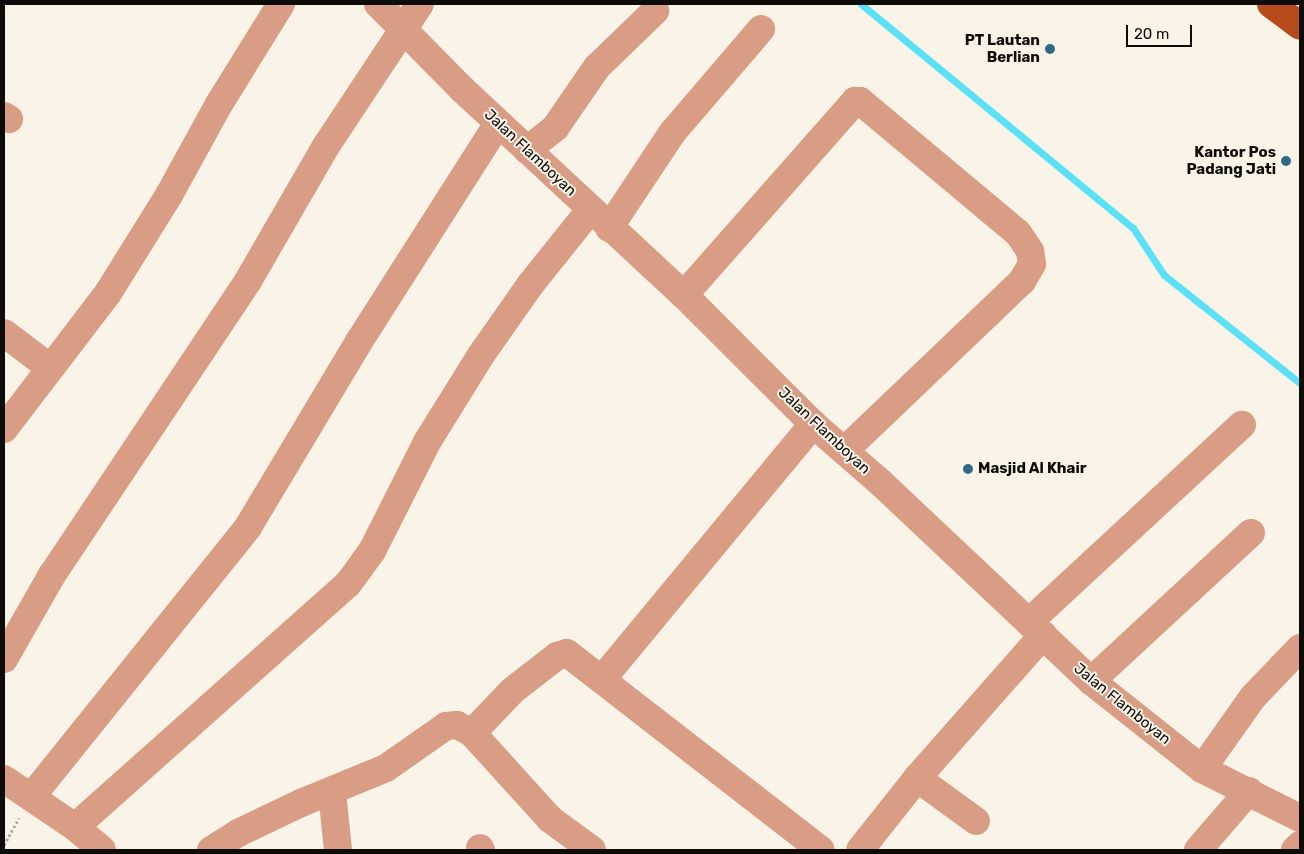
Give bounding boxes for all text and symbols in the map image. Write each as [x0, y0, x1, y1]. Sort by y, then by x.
scale bar [1129, 15, 1195, 47]
text: 20 m [1134, 25, 1169, 43]
place label: PT Lautan Berlian [964, 31, 1040, 66]
marker: PT Lautan Berlian [1044, 43, 1056, 55]
street label: Jalan Flamboyan [480, 106, 580, 200]
place label: Kantor Pos Padang Jati [1186, 143, 1276, 178]
marker: Kantor Pos Padang Jati [1280, 155, 1292, 167]
street label: Jalan Flamboyan [774, 384, 874, 478]
place label: Masjid Al Khair [978, 460, 1087, 478]
marker: Masjid Al Khair [962, 463, 974, 475]
street label: Jalan Flamboyan [1070, 660, 1174, 748]

